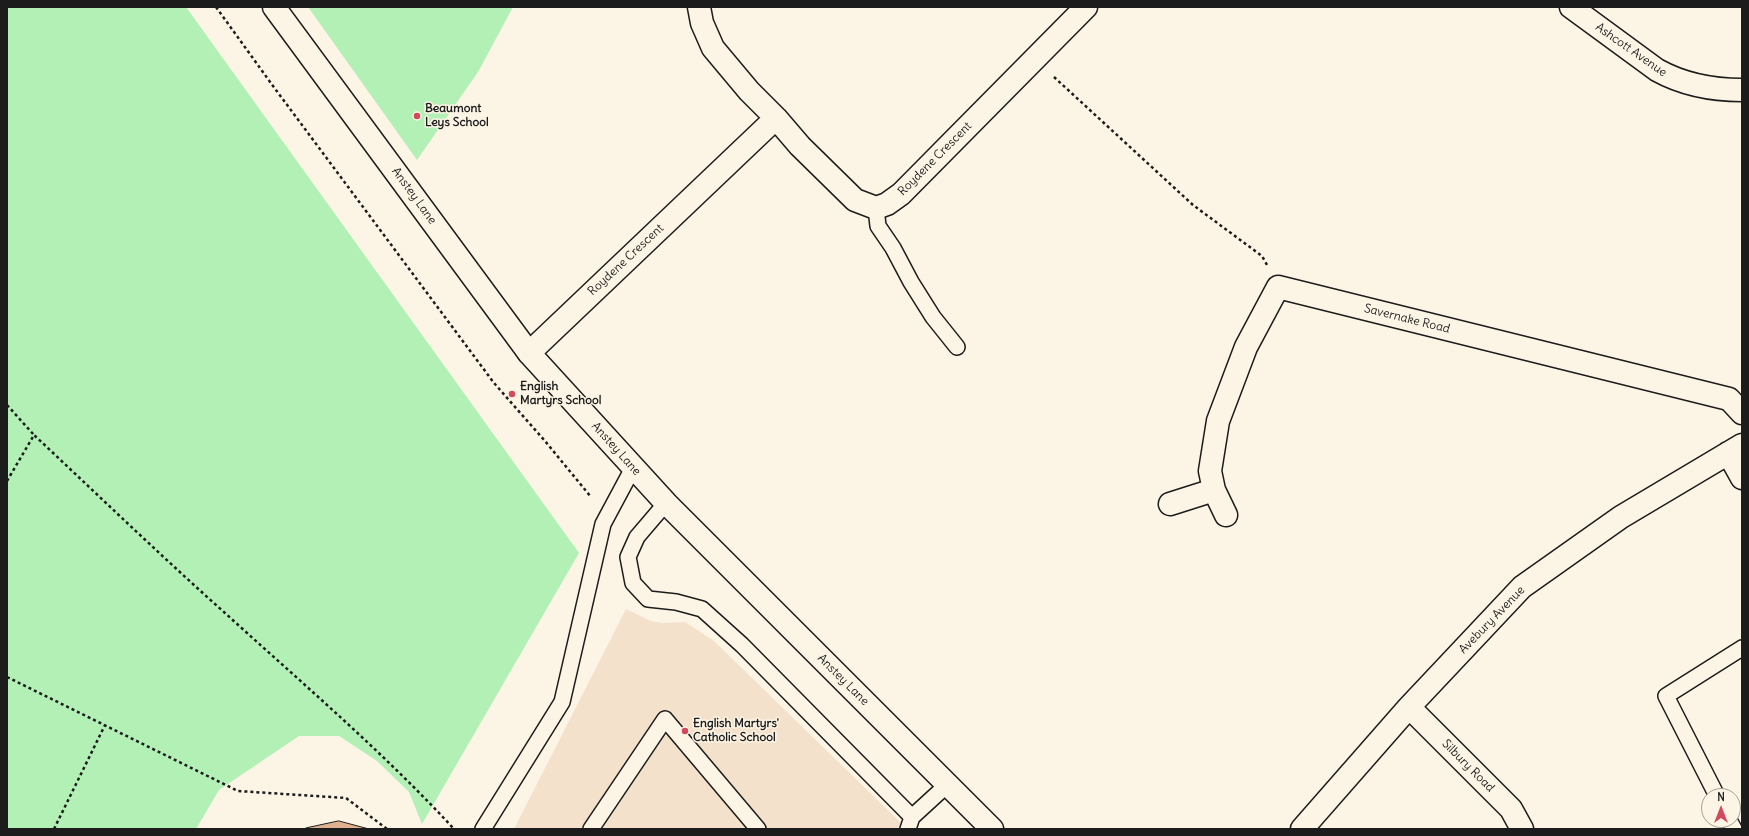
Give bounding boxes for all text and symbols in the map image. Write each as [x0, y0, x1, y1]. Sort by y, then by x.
street label: Ashcott Avenue [1593, 20, 1669, 80]
place label: Beaumont Leys School [425, 102, 489, 130]
marker: Beaumont Leys School [412, 111, 422, 121]
street label: Roydene Crescent [895, 119, 975, 199]
street label: Anstey Lane [389, 165, 439, 227]
street label: Roydene Crescent [585, 221, 667, 299]
street label: Savernake Road [1363, 301, 1451, 337]
place label: English Martyrs School [520, 380, 601, 408]
marker: English Martyrs School [507, 389, 517, 399]
street label: Anstey Lane [588, 419, 644, 479]
street label: Avebury Avenue [1456, 583, 1528, 657]
street label: Anstey Lane [814, 651, 872, 709]
place label: English Martyrs' Catholic School [693, 717, 779, 745]
marker: English Martyrs' Catholic School [680, 726, 690, 736]
street label: Silbury Road [1439, 737, 1497, 795]
north arrow [1701, 788, 1741, 828]
text: N [1717, 790, 1725, 804]

